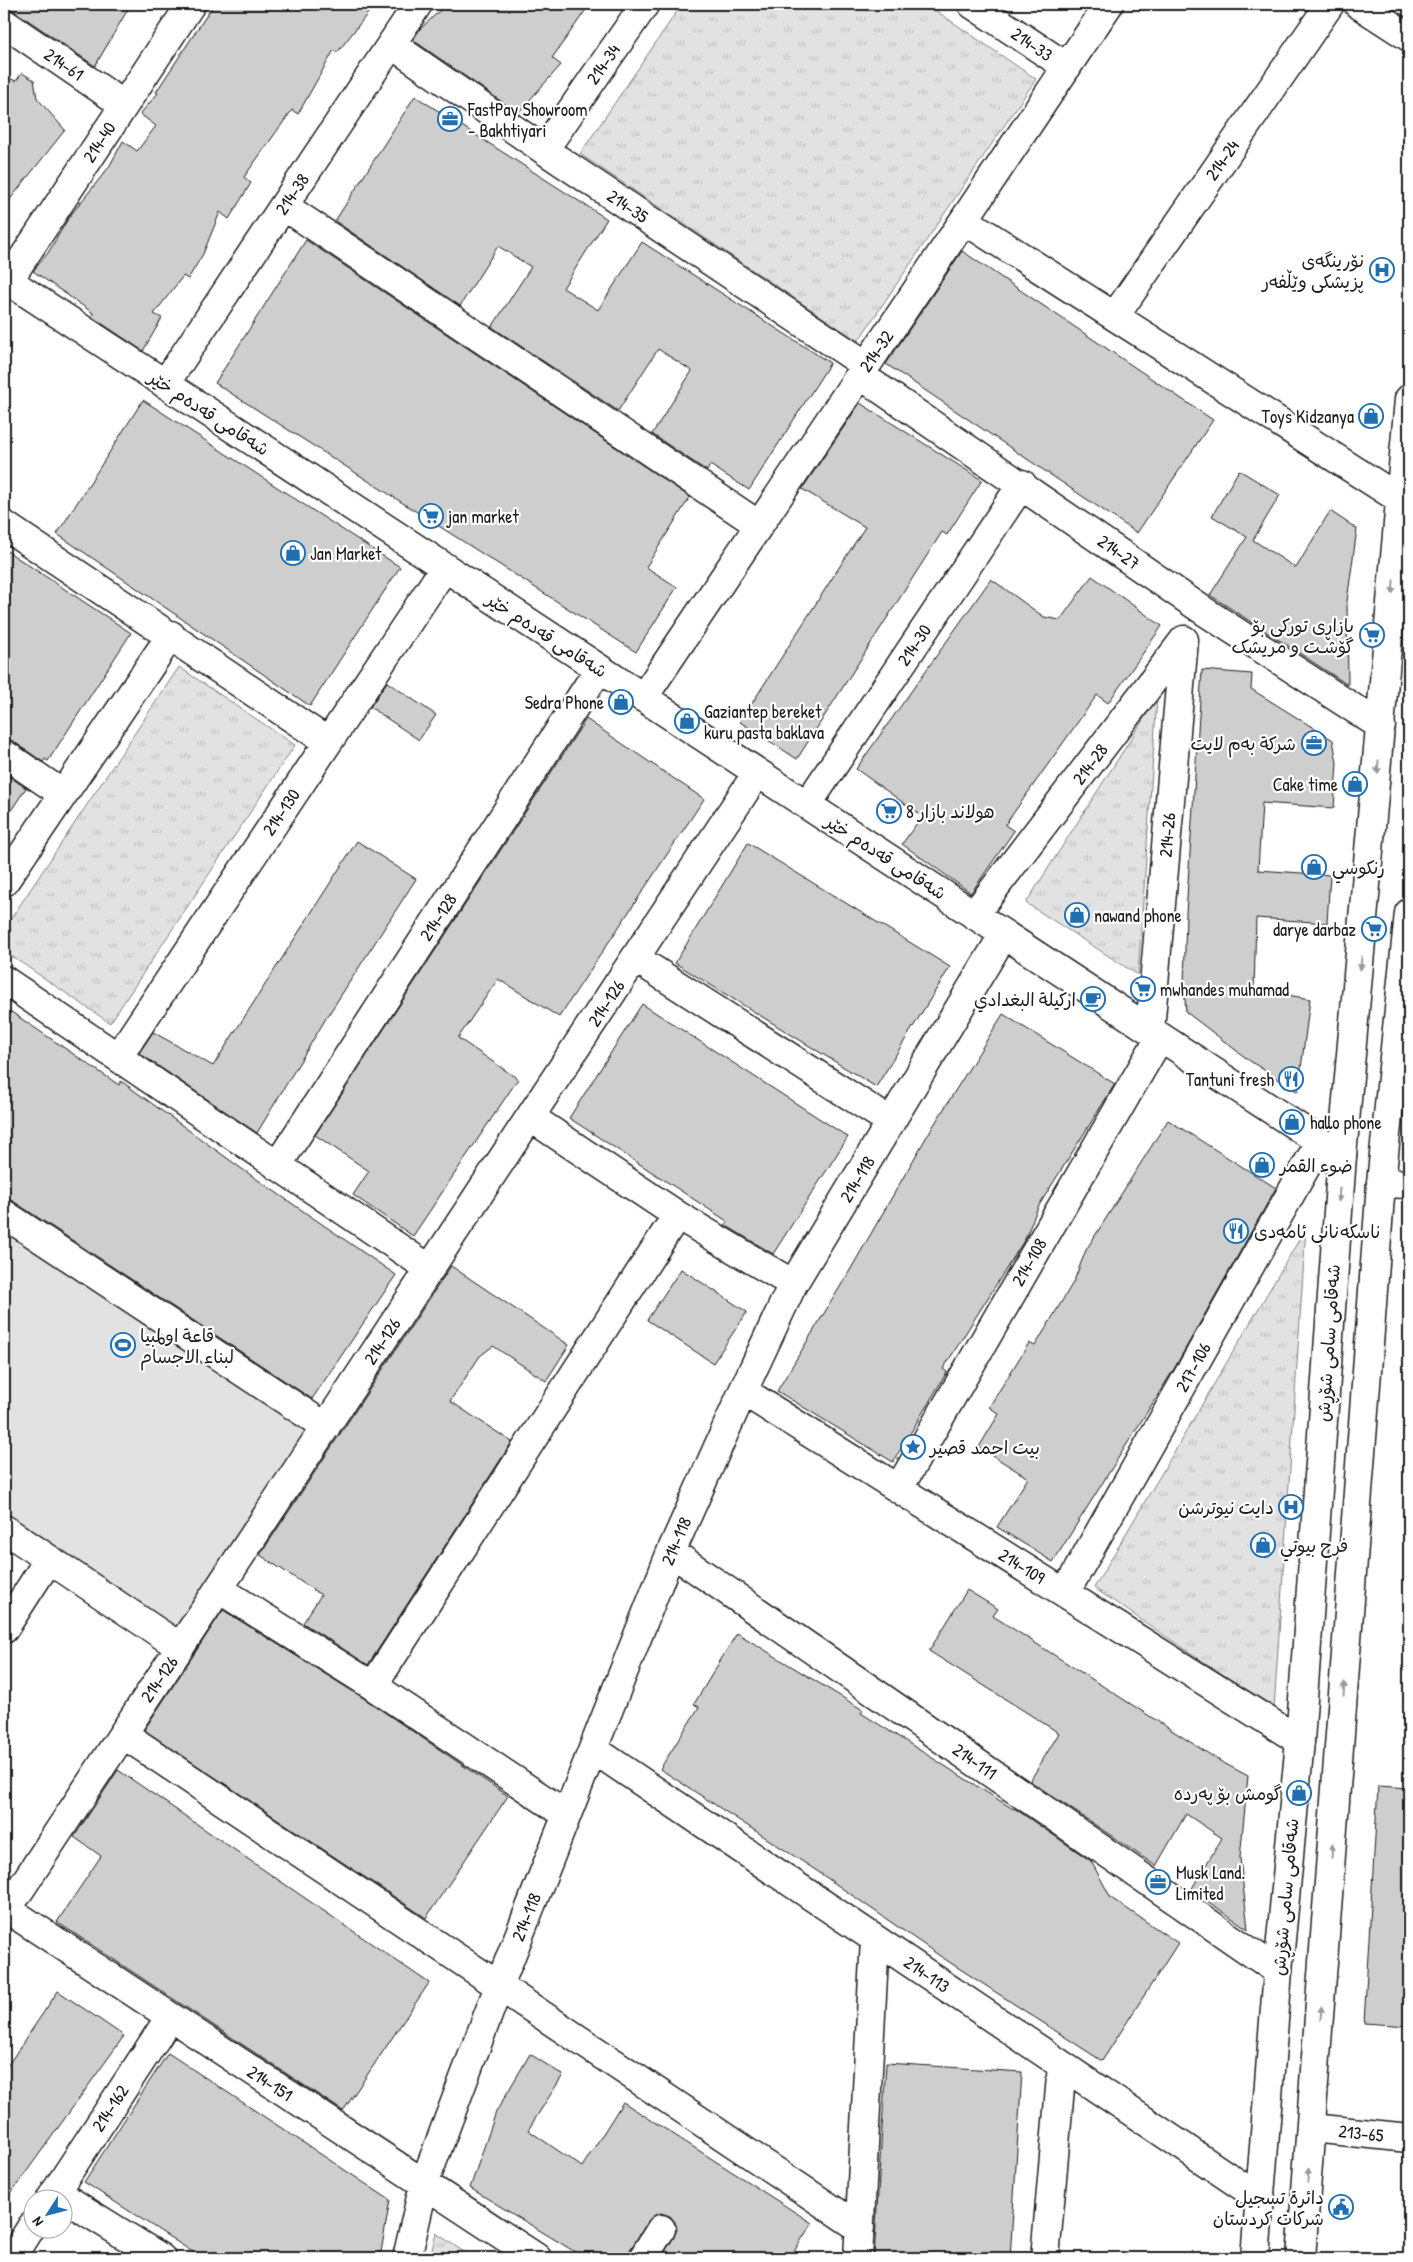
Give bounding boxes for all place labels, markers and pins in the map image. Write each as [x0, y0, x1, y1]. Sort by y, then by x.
place label: FastPay Showroom - Bakhtiyari [467, 97, 587, 143]
office icon: FastPay Showroom - Bakhtiyari [437, 106, 463, 132]
place label: نۆرینگەی پزیشکی وێڵفەر [1260, 248, 1364, 294]
hospital icon: نۆرینگەی پزیشکی وێڵفەر [1369, 257, 1395, 283]
shop icon: Toys Kidzanya [1358, 403, 1384, 429]
place label: Toys Kidzanya [1262, 404, 1354, 429]
supermarket icon: jan market [418, 503, 444, 529]
place label: jan market [446, 504, 519, 529]
shop icon: Jan Market [280, 540, 306, 566]
place label: Jan Market [310, 541, 382, 566]
place label: بازاڕی تورکی بۆ گۆشـت و مریشک [1232, 613, 1354, 659]
supermarket icon: بازاڕی تورکی بۆ گۆشـت و مریشک [1359, 622, 1385, 648]
shop icon: Sedra Phone [608, 689, 634, 715]
place label: Sedra Phone [525, 690, 604, 715]
place label: Gaziantep bereket kuru pasta baklava [704, 699, 824, 745]
shop icon: Gaziantep bereket kuru pasta baklava [674, 708, 700, 734]
office icon: شرکة بەم لایت [1301, 730, 1327, 756]
place label: شرکة بەم لایت [1190, 731, 1296, 758]
shop icon: Cake time [1342, 771, 1368, 797]
place label: Cake time [1273, 772, 1338, 797]
supermarket icon: هولاند بازار 8 [876, 798, 902, 824]
place label: هولاند بازار 8 [906, 799, 995, 824]
shop icon: رنكوسي [1301, 854, 1327, 880]
place label: رنكوسي [1332, 855, 1385, 884]
shop icon: nawand phone [1064, 902, 1090, 928]
place label: nawand phone [1094, 903, 1182, 928]
supermarket icon: darye darbaz [1361, 916, 1387, 942]
place label: darye darbaz [1273, 917, 1356, 942]
supermarket icon: mwhandes muhamad [1130, 976, 1156, 1002]
place label: mwhandes muhamad [1160, 977, 1289, 1002]
cafe icon: اركيلة البغدادي [1080, 986, 1106, 1012]
place label: اركيلة البغدادي [974, 987, 1076, 1013]
restaurant icon: Tantuni fresh [1278, 1066, 1304, 1092]
place label: Tantuni fresh [1186, 1067, 1274, 1092]
shop icon: hallo phone [1279, 1109, 1305, 1135]
place label: hallo phone [1310, 1110, 1382, 1135]
shop icon: ضوء القمر [1249, 1152, 1275, 1178]
place label: ضوء القمر [1278, 1153, 1353, 1178]
restaurant icon: ناسکەنانی ئامەدی [1223, 1218, 1249, 1244]
place label: ناسکەنانی ئامەدی [1254, 1219, 1380, 1244]
place label: قاعة اولمبيا لبناء الاجسام [140, 1323, 234, 1371]
sports icon: قاعة اولمبيا لبناء الاجسام [110, 1332, 136, 1358]
place icon: بيت احمد قصير [900, 1434, 926, 1460]
place label: بيت احمد قصير [928, 1435, 1040, 1460]
hospital icon: دايت نيوترشن [1278, 1494, 1304, 1520]
place label: دايت نيوترشن [1178, 1495, 1274, 1520]
shop icon: فرح بيوتي [1250, 1532, 1276, 1558]
place label: فرح بيوتي [1280, 1533, 1348, 1562]
shop icon: گومش بۆ پەردە [1286, 1780, 1312, 1806]
place label: گومش بۆ پەردە [1174, 1781, 1282, 1806]
place label: Musk Land. Limited [1176, 1860, 1245, 1906]
office icon: Musk Land. Limited [1145, 1869, 1171, 1895]
place label: دائرة تسجيل شركات كردستان [1213, 2185, 1324, 2231]
public building icon: دائرة تسجيل شركات كردستان [1328, 2194, 1354, 2220]

